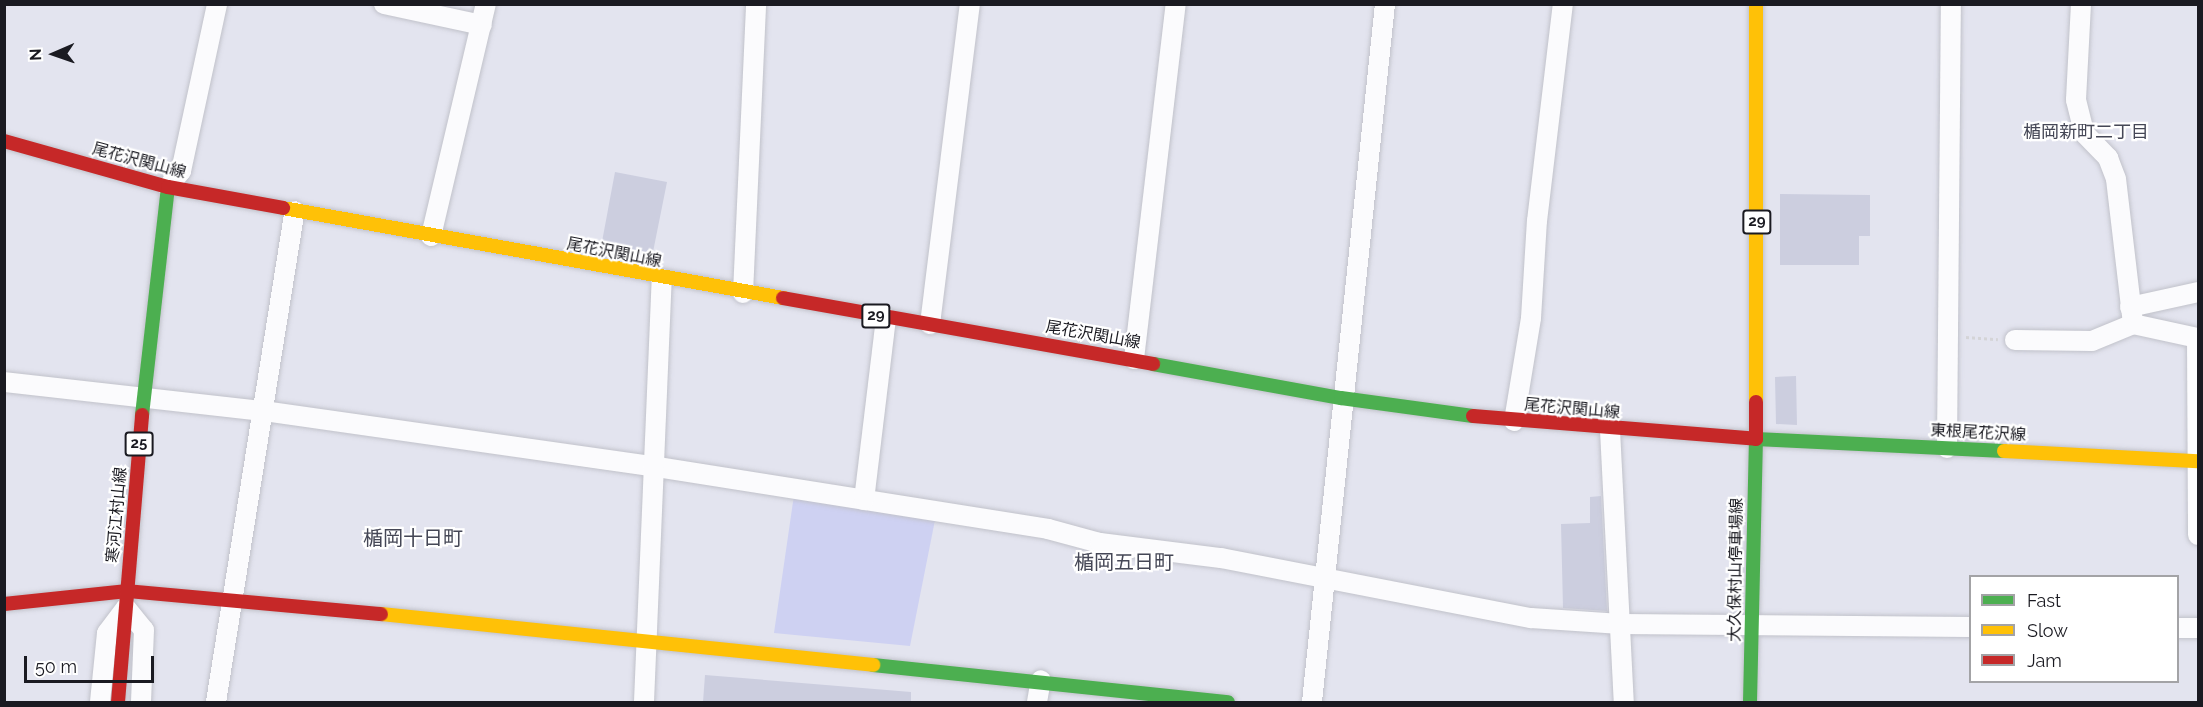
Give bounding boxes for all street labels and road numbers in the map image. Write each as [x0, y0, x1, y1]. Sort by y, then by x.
street label: 尾花沢関山線 [90, 139, 188, 183]
road number: 29 [1742, 210, 1772, 234]
street label: 尾花沢関山線 [565, 234, 663, 272]
road number: 29 [861, 304, 891, 328]
street label: 尾花沢関山線 [1044, 317, 1142, 353]
street label: 尾花沢関山線 [1523, 395, 1621, 423]
street label: 東根尾花沢線 [1930, 421, 2026, 445]
road number: 25 [124, 432, 154, 456]
street label: 寒河江村山線 [103, 466, 131, 564]
street label: 大久保村山停車場線 [1725, 498, 1747, 642]

